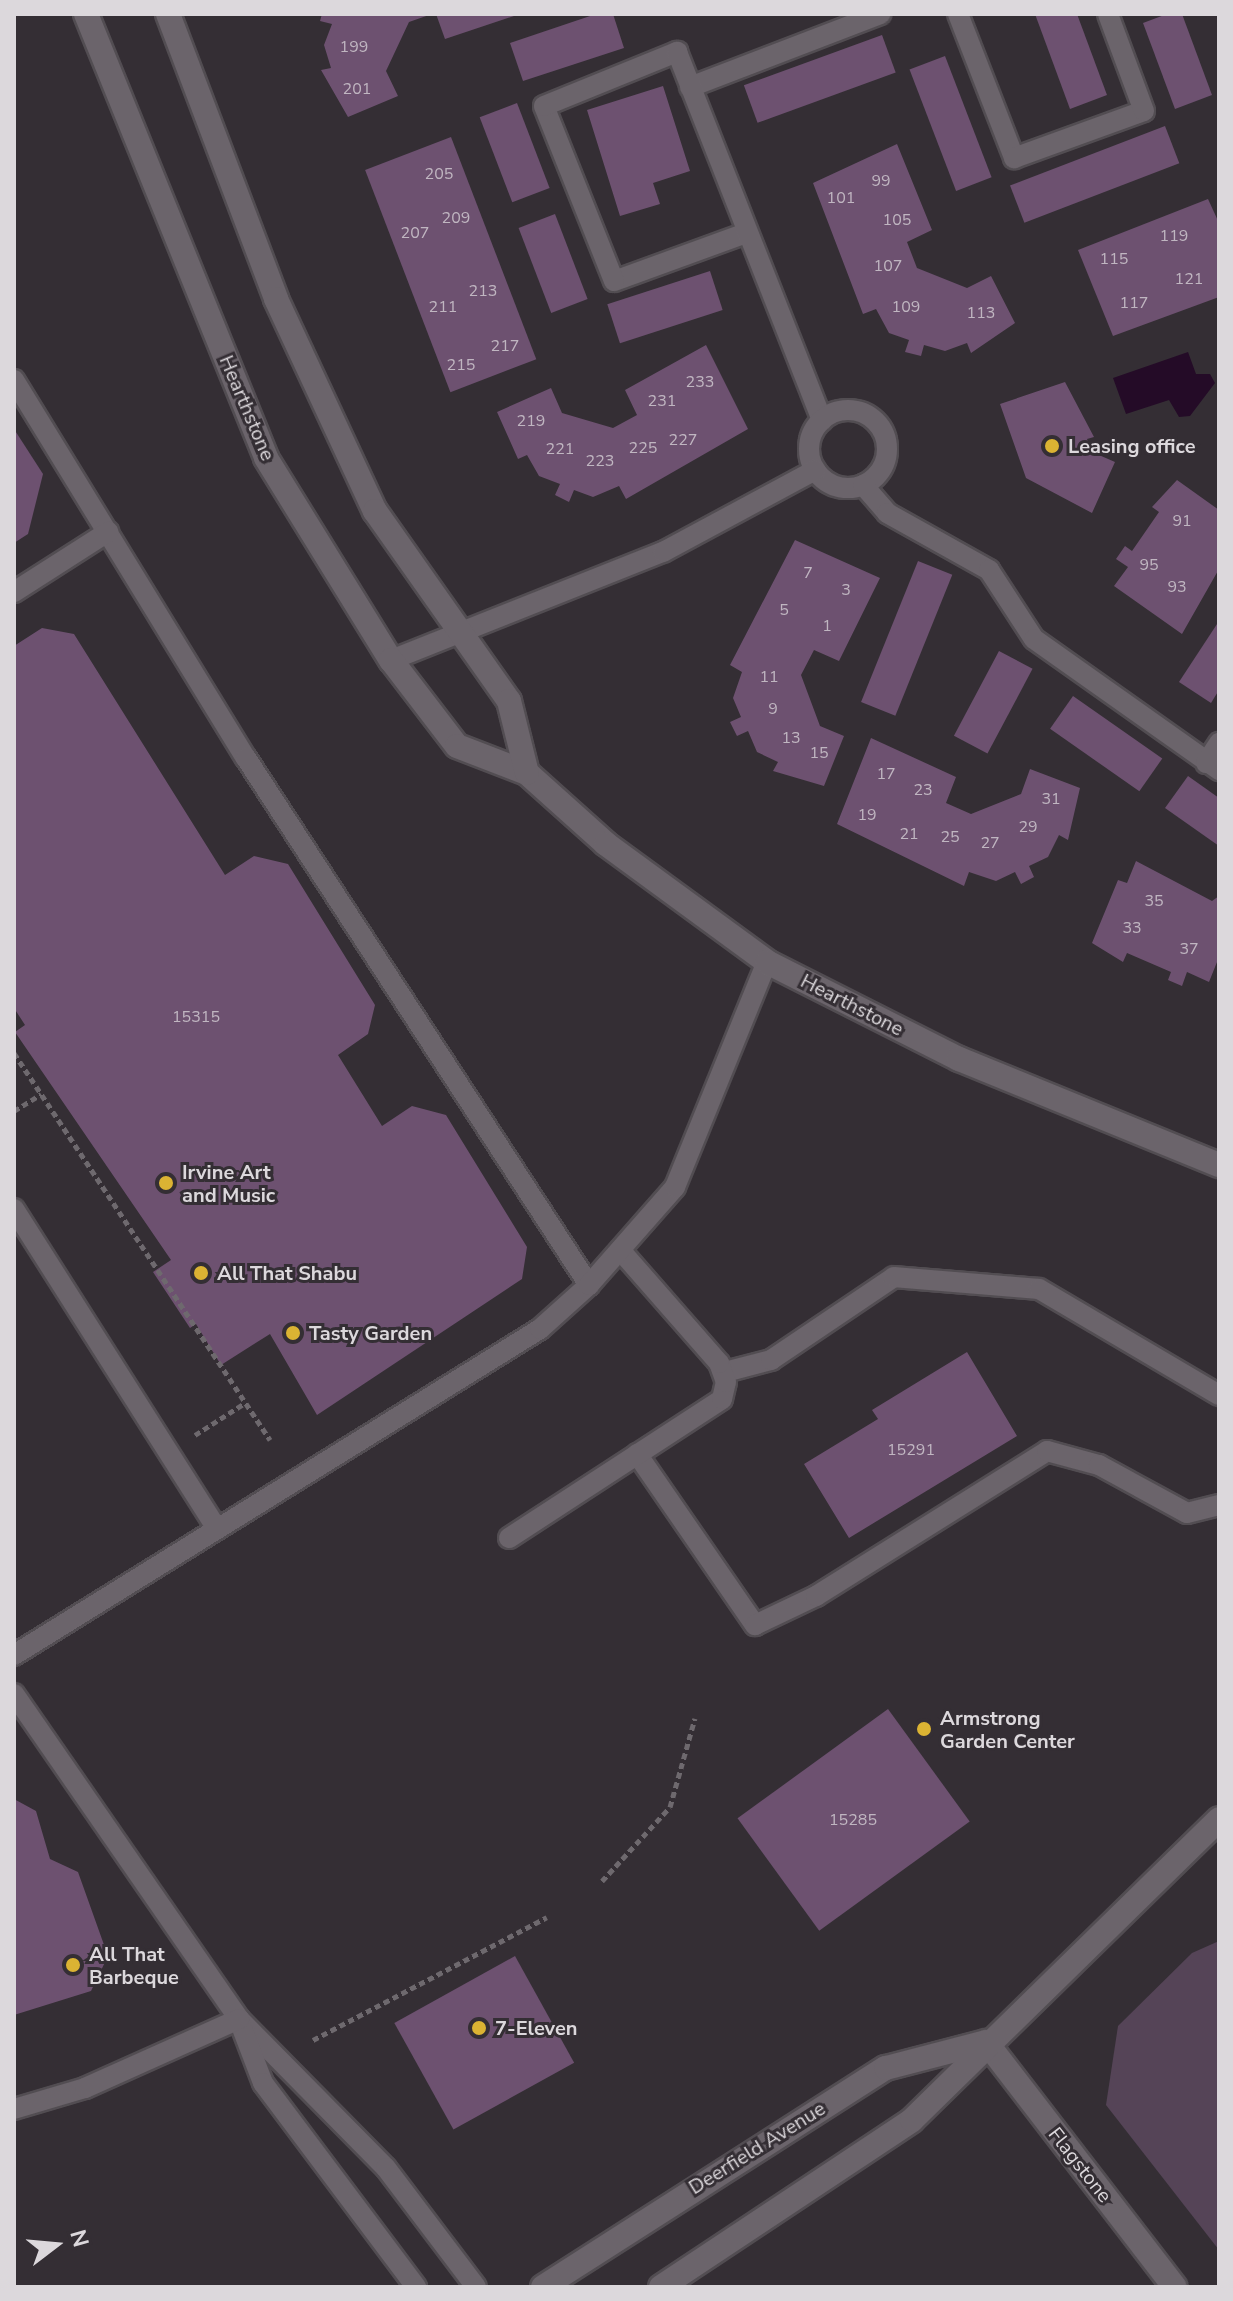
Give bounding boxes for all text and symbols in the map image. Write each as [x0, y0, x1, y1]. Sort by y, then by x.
house number: 199 [340, 37, 368, 57]
house number: 201 [343, 79, 371, 99]
house number: 205 [425, 164, 453, 184]
house number: 99 [871, 171, 891, 191]
house number: 101 [827, 188, 855, 208]
house number: 209 [442, 208, 470, 228]
house number: 105 [883, 210, 911, 230]
house number: 207 [401, 223, 429, 243]
house number: 119 [1160, 226, 1188, 246]
house number: 115 [1100, 249, 1128, 269]
house number: 107 [874, 256, 902, 276]
house number: 121 [1175, 269, 1203, 289]
house number: 213 [469, 281, 497, 301]
house number: 117 [1120, 293, 1148, 313]
house number: 211 [429, 297, 457, 317]
house number: 109 [892, 297, 920, 317]
house number: 113 [967, 303, 995, 323]
house number: 217 [491, 336, 519, 356]
street label: Hearthstone [214, 352, 280, 464]
house number: 215 [447, 355, 475, 375]
house number: 233 [686, 372, 714, 392]
house number: 231 [648, 391, 676, 411]
house number: 219 [517, 411, 545, 431]
house number: 227 [669, 430, 697, 450]
place label: Leasing office [1068, 434, 1195, 458]
marker: Leasing office [1043, 437, 1061, 455]
house number: 225 [629, 438, 657, 458]
house number: 221 [546, 439, 574, 459]
house number: 223 [586, 451, 614, 471]
house number: 91 [1172, 511, 1192, 531]
house number: 95 [1139, 555, 1159, 575]
house number: 7 [803, 563, 813, 583]
house number: 93 [1167, 577, 1187, 597]
house number: 3 [841, 580, 851, 600]
house number: 5 [779, 600, 789, 620]
house number: 1 [822, 616, 832, 636]
house number: 11 [759, 667, 779, 687]
house number: 9 [768, 699, 778, 719]
house number: 13 [781, 728, 801, 748]
house number: 15 [809, 743, 829, 763]
house number: 17 [876, 764, 896, 784]
house number: 23 [913, 780, 933, 800]
house number: 31 [1041, 789, 1061, 809]
house number: 19 [857, 805, 877, 825]
house number: 29 [1018, 817, 1038, 837]
house number: 21 [899, 824, 919, 844]
house number: 25 [940, 827, 960, 847]
house number: 27 [980, 833, 1000, 853]
house number: 35 [1144, 891, 1164, 911]
house number: 33 [1122, 918, 1142, 938]
house number: 37 [1179, 939, 1199, 959]
street label: Hearthstone [797, 969, 907, 1041]
house number: 15315 [172, 1007, 220, 1027]
place label: Irvine Art and Music [182, 1160, 275, 1207]
marker: Irvine Art and Music [157, 1174, 175, 1192]
place label: All That Shabu [217, 1261, 357, 1285]
marker: All That Shabu [192, 1264, 210, 1282]
place label: Tasty Garden [309, 1321, 432, 1345]
marker: Tasty Garden [284, 1324, 302, 1342]
house number: 15291 [887, 1440, 935, 1460]
place label: Armstrong Garden Center [940, 1706, 1075, 1753]
marker: Armstrong Garden Center [915, 1720, 933, 1738]
house number: 15285 [829, 1810, 877, 1830]
place label: All That Barbeque [89, 1942, 179, 1989]
marker: All That Barbeque [64, 1956, 82, 1974]
place label: 7-Eleven [495, 2016, 577, 2040]
marker: 7-Eleven [470, 2019, 488, 2037]
street label: Deerfield Avenue [684, 2096, 830, 2200]
street label: Flagstone [1043, 2123, 1117, 2207]
north arrow [16, 2205, 96, 2285]
text: N [62, 2226, 96, 2250]

